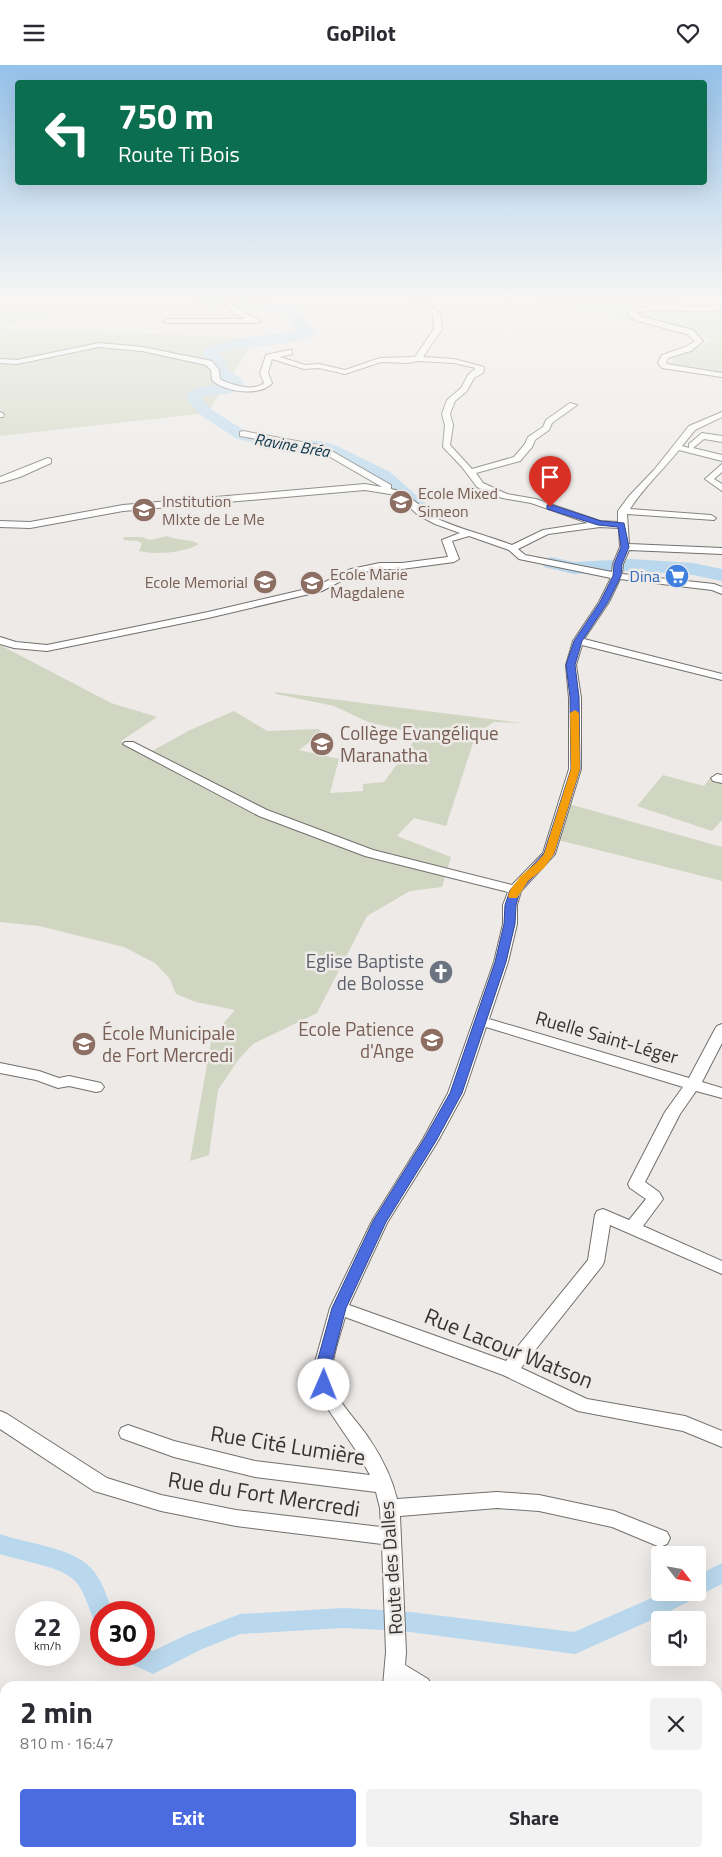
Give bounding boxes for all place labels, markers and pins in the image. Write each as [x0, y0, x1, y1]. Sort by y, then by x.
pin [529, 456, 571, 507]
place label: Ecole Mixed Simeon [418, 481, 498, 523]
place label: Institution MIxte de Le Me [162, 489, 265, 531]
school or university icon: Ecole Mixed Simeon [388, 489, 414, 515]
school or university icon: Institution MIxte de Le Me [131, 497, 157, 523]
place label: Ecole Marie Magdalene [330, 562, 408, 604]
supermarket icon: Dina [664, 563, 690, 589]
place label: Dina [630, 564, 660, 588]
school or university icon: Ecole Memorial [252, 569, 278, 595]
place label: Ecole Memorial [145, 570, 248, 594]
school or university icon: Ecole Marie Magdalene [299, 570, 325, 596]
place label: Collège Evangélique Maranatha [340, 718, 499, 769]
school or university icon: Collège Evangélique Maranatha [309, 731, 335, 757]
place label: Eglise Baptiste de Bolosse [306, 946, 424, 997]
church icon: Eglise Baptiste de Bolosse [428, 959, 454, 985]
place label: Ecole Patience d'Ange [298, 1014, 414, 1065]
place label: École Municipale de Fort Mercredi [102, 1018, 235, 1069]
school or university icon: Ecole Patience d'Ange [419, 1027, 445, 1053]
school or university icon: École Municipale de Fort Mercredi [71, 1031, 97, 1057]

